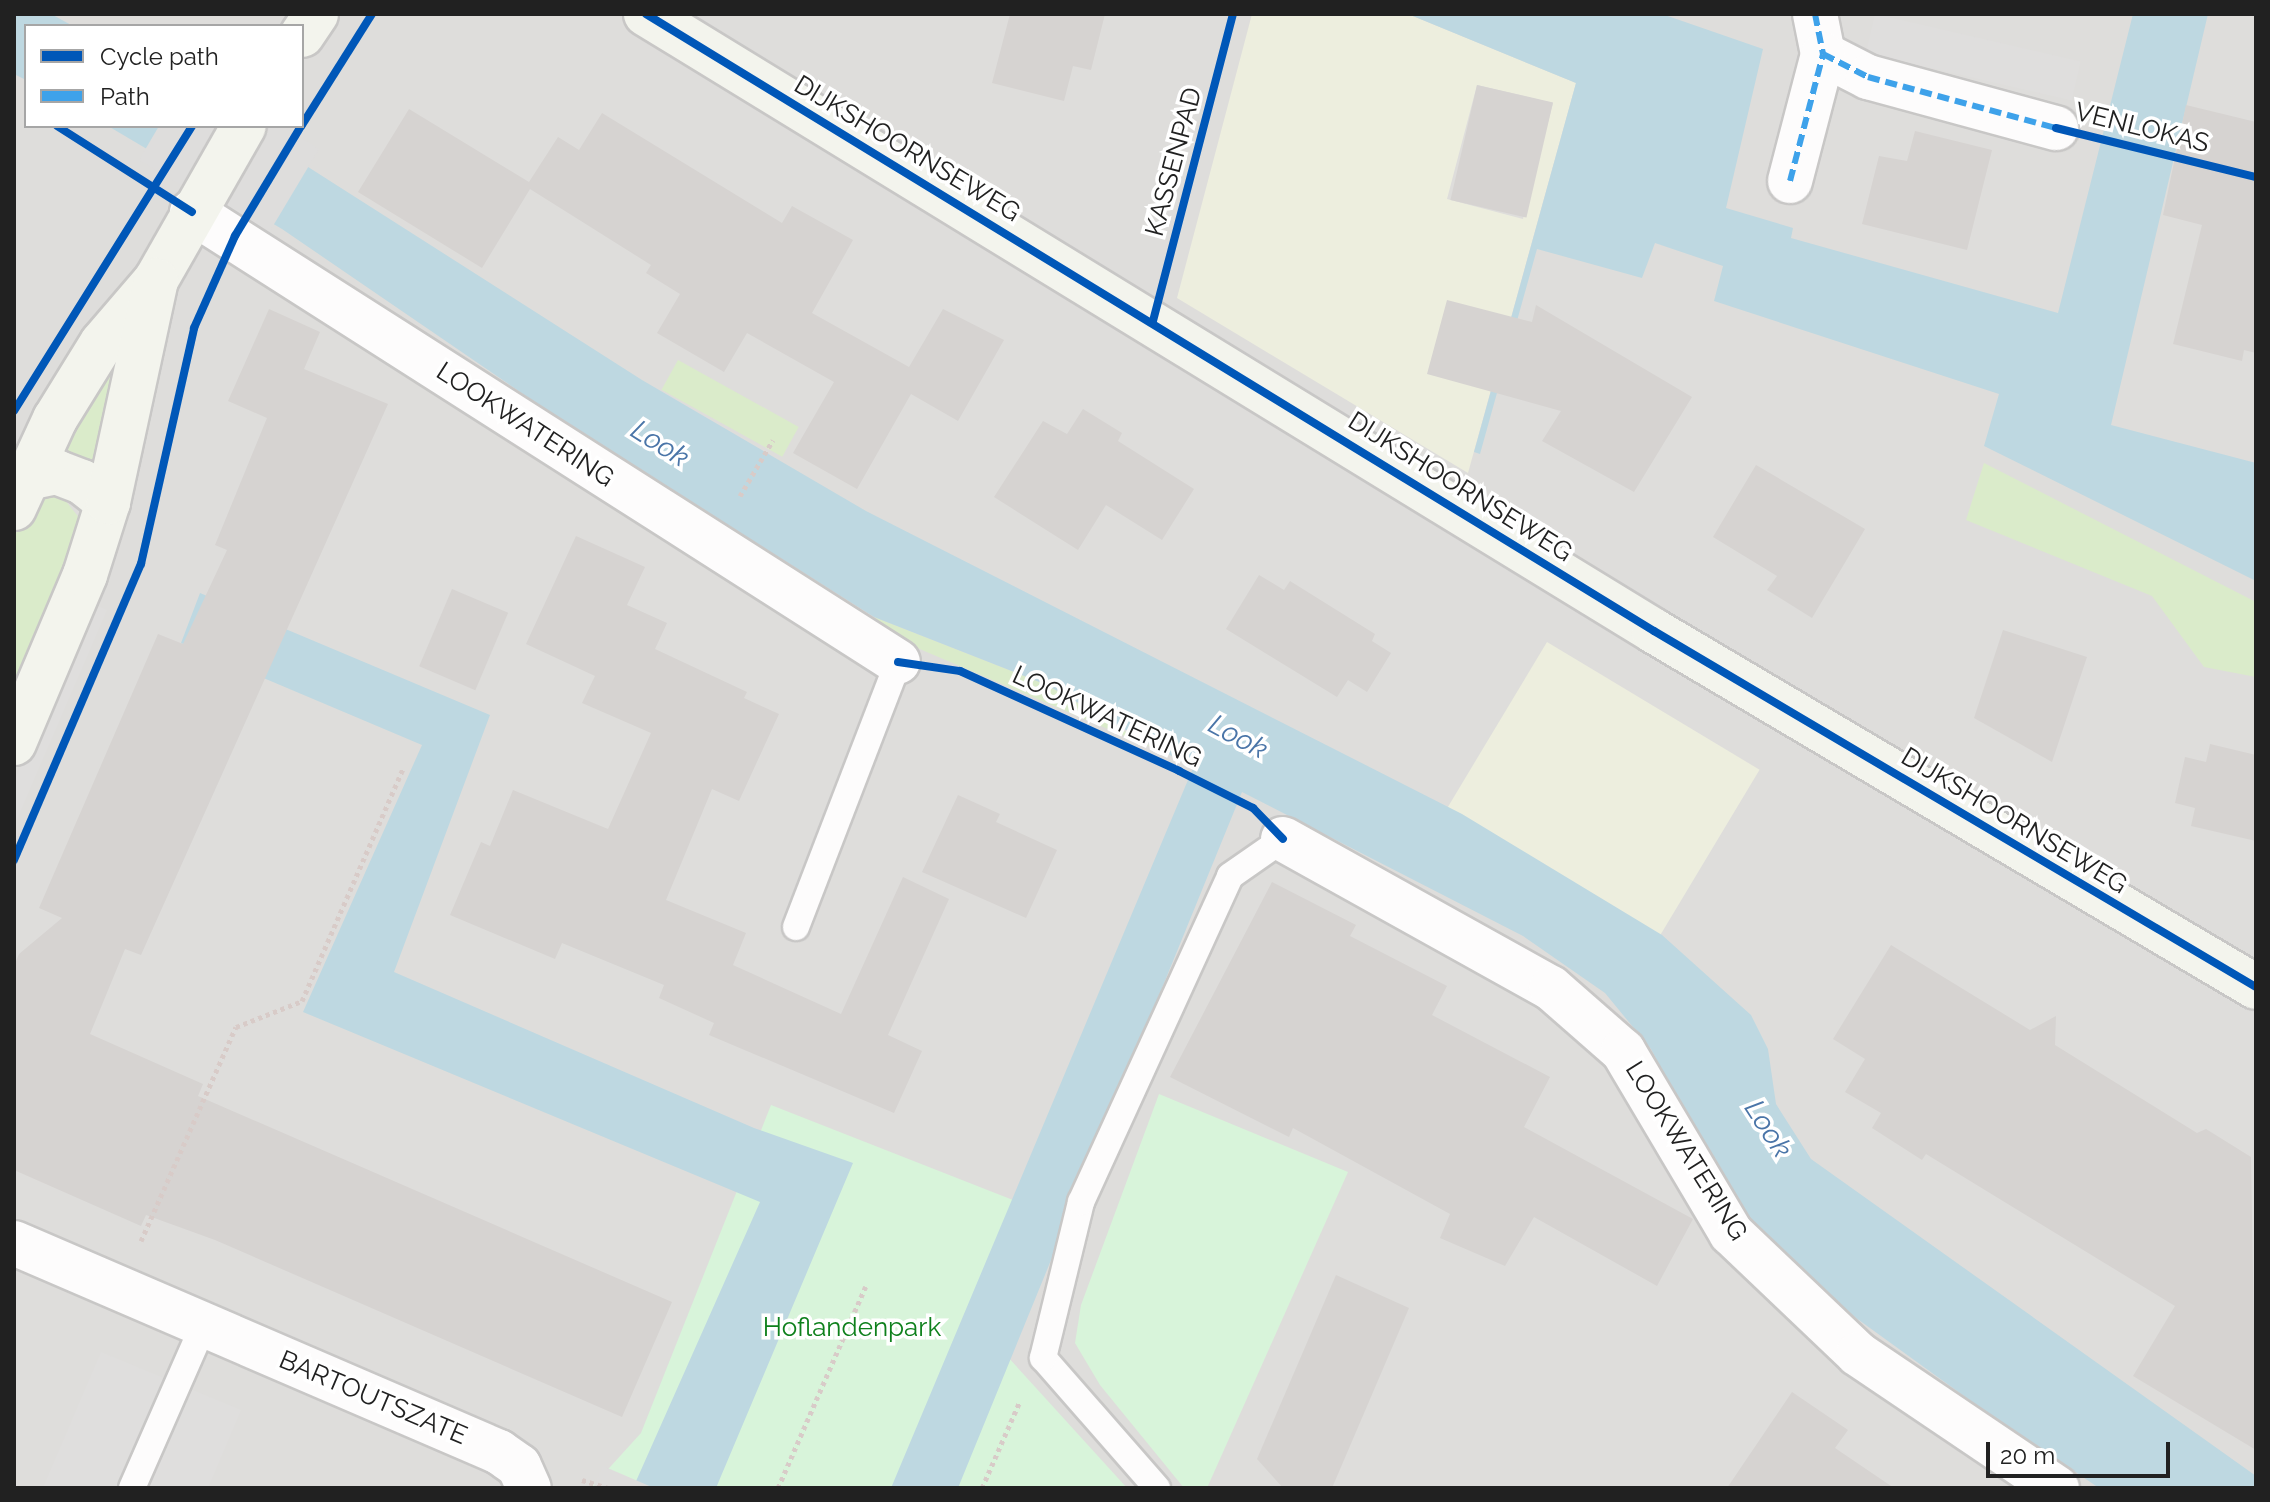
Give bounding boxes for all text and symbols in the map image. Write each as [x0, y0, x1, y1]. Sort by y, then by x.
legend [24, 24, 304, 128]
text: Cycle path [100, 42, 219, 71]
street label: DIJKSHOORNSEWEG [788, 69, 1026, 229]
text: Path [100, 82, 150, 111]
street label: KASSENPAD [1139, 84, 1209, 240]
street label: VENLOKAS [2072, 96, 2212, 160]
street label: LOOKWATERING [430, 356, 620, 494]
street label: DIJKSHOORNSEWEG [1342, 405, 1578, 569]
water label: Look [625, 413, 695, 475]
street label: LOOKWATERING [1007, 659, 1207, 775]
water label: Look [1203, 708, 1273, 766]
street label: DIJKSHOORNSEWEG [1895, 741, 2133, 901]
street label: LOOKWATERING [1618, 1056, 1754, 1246]
water label: Look [1737, 1094, 1799, 1164]
park label: Hoflandenpark [763, 1312, 941, 1344]
street label: BARTOUTSZATE [274, 1344, 472, 1452]
scale bar [1990, 1426, 2174, 1476]
text: 20 m [2000, 1441, 2055, 1470]

